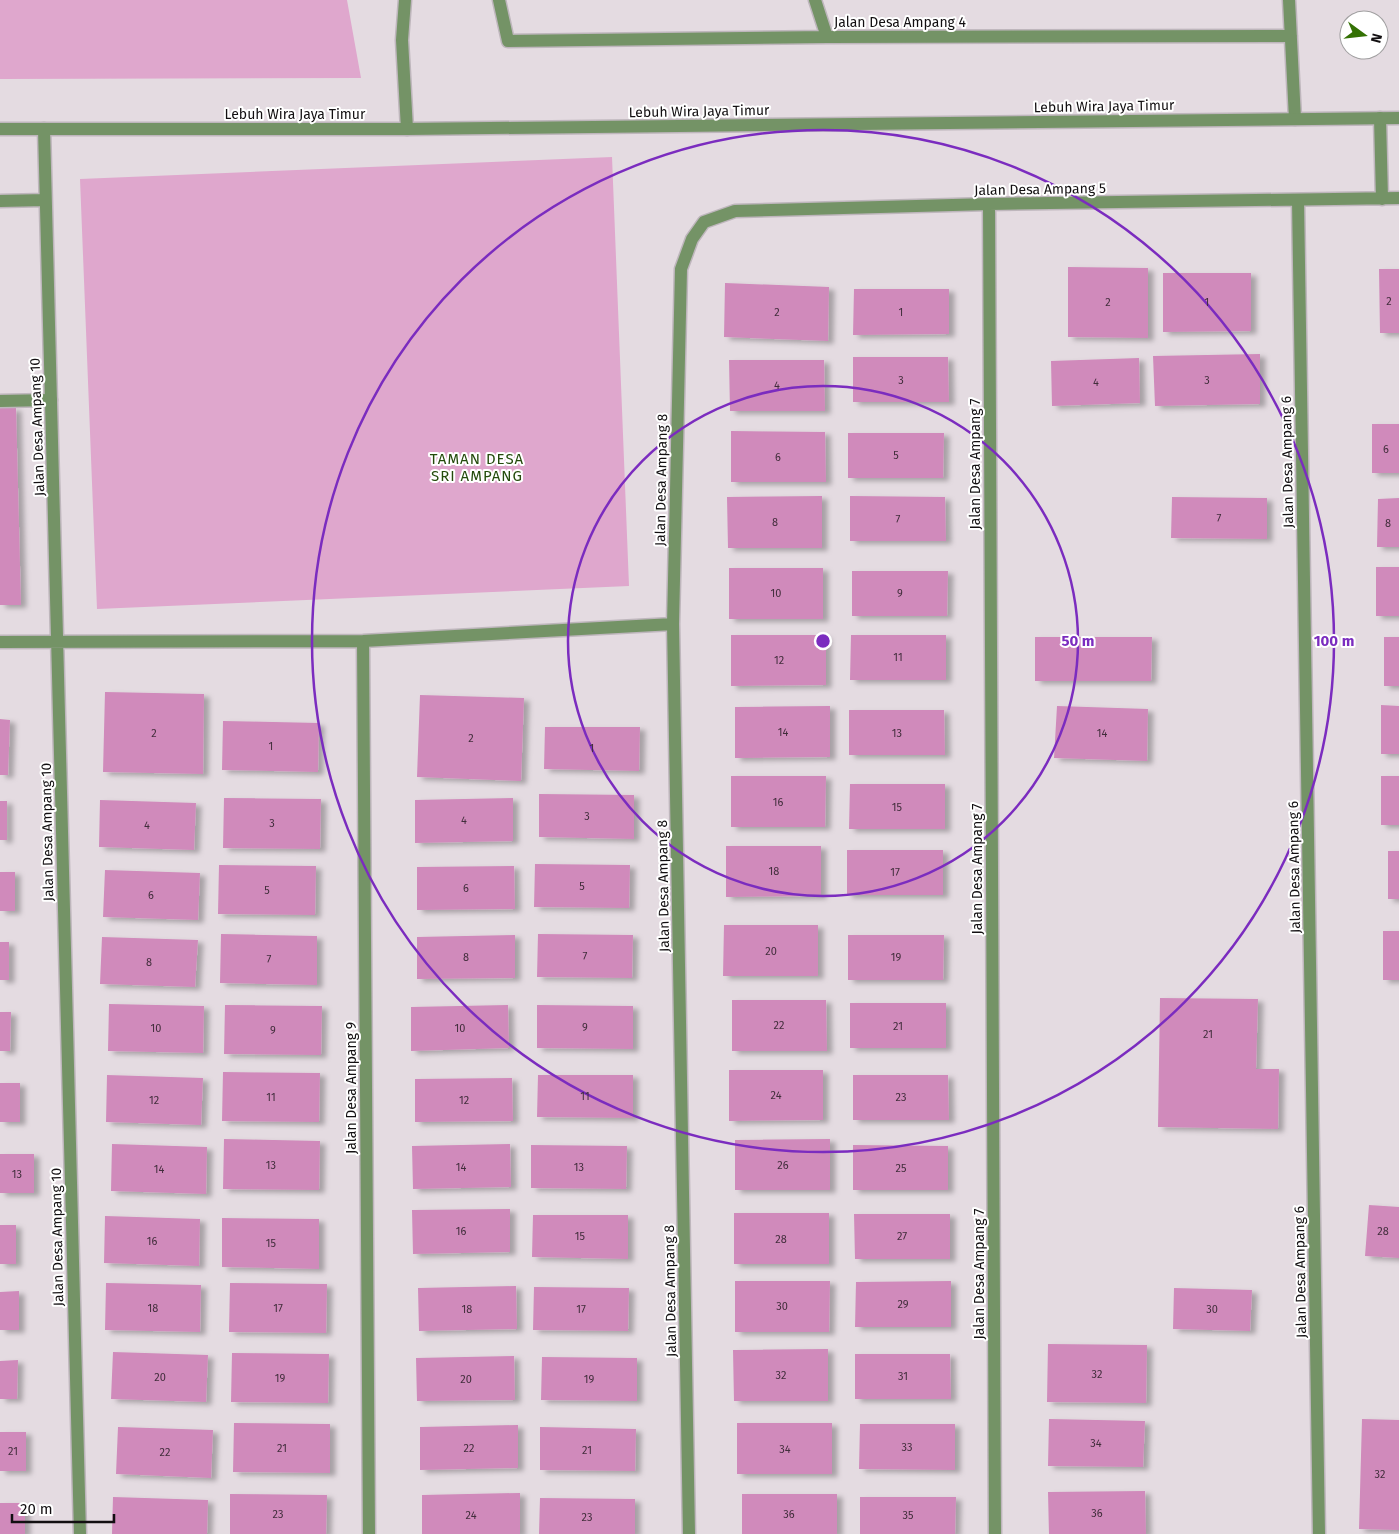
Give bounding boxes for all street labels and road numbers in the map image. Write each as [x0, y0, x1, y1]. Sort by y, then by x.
street label: Jalan Desa Ampang 4 [834, 14, 967, 31]
street label: Lebuh Wira Jaya Timur [1033, 97, 1175, 116]
street label: Lebuh Wira Jaya Timur [628, 102, 770, 121]
street label: Lebuh Wira Jaya Timur [225, 106, 366, 123]
street label: Jalan Desa Ampang 5 [974, 180, 1106, 199]
street label: Jalan Desa Ampang 10 [27, 357, 48, 497]
street label: Jalan Desa Ampang 6 [1278, 396, 1297, 528]
street label: Jalan Desa Ampang 7 [967, 399, 984, 529]
street label: Jalan Desa Ampang 8 [652, 413, 671, 546]
street label: Jalan Desa Ampang 10 [38, 762, 57, 901]
street label: Jalan Desa Ampang 6 [1285, 801, 1304, 933]
street label: Jalan Desa Ampang 7 [969, 804, 986, 934]
street label: Jalan Desa Ampang 8 [654, 819, 673, 952]
street label: Jalan Desa Ampang 9 [343, 1022, 360, 1154]
street label: Jalan Desa Ampang 10 [48, 1167, 67, 1306]
street label: Jalan Desa Ampang 6 [1291, 1206, 1310, 1338]
street label: Jalan Desa Ampang 7 [971, 1209, 988, 1339]
street label: Jalan Desa Ampang 8 [661, 1224, 680, 1357]

